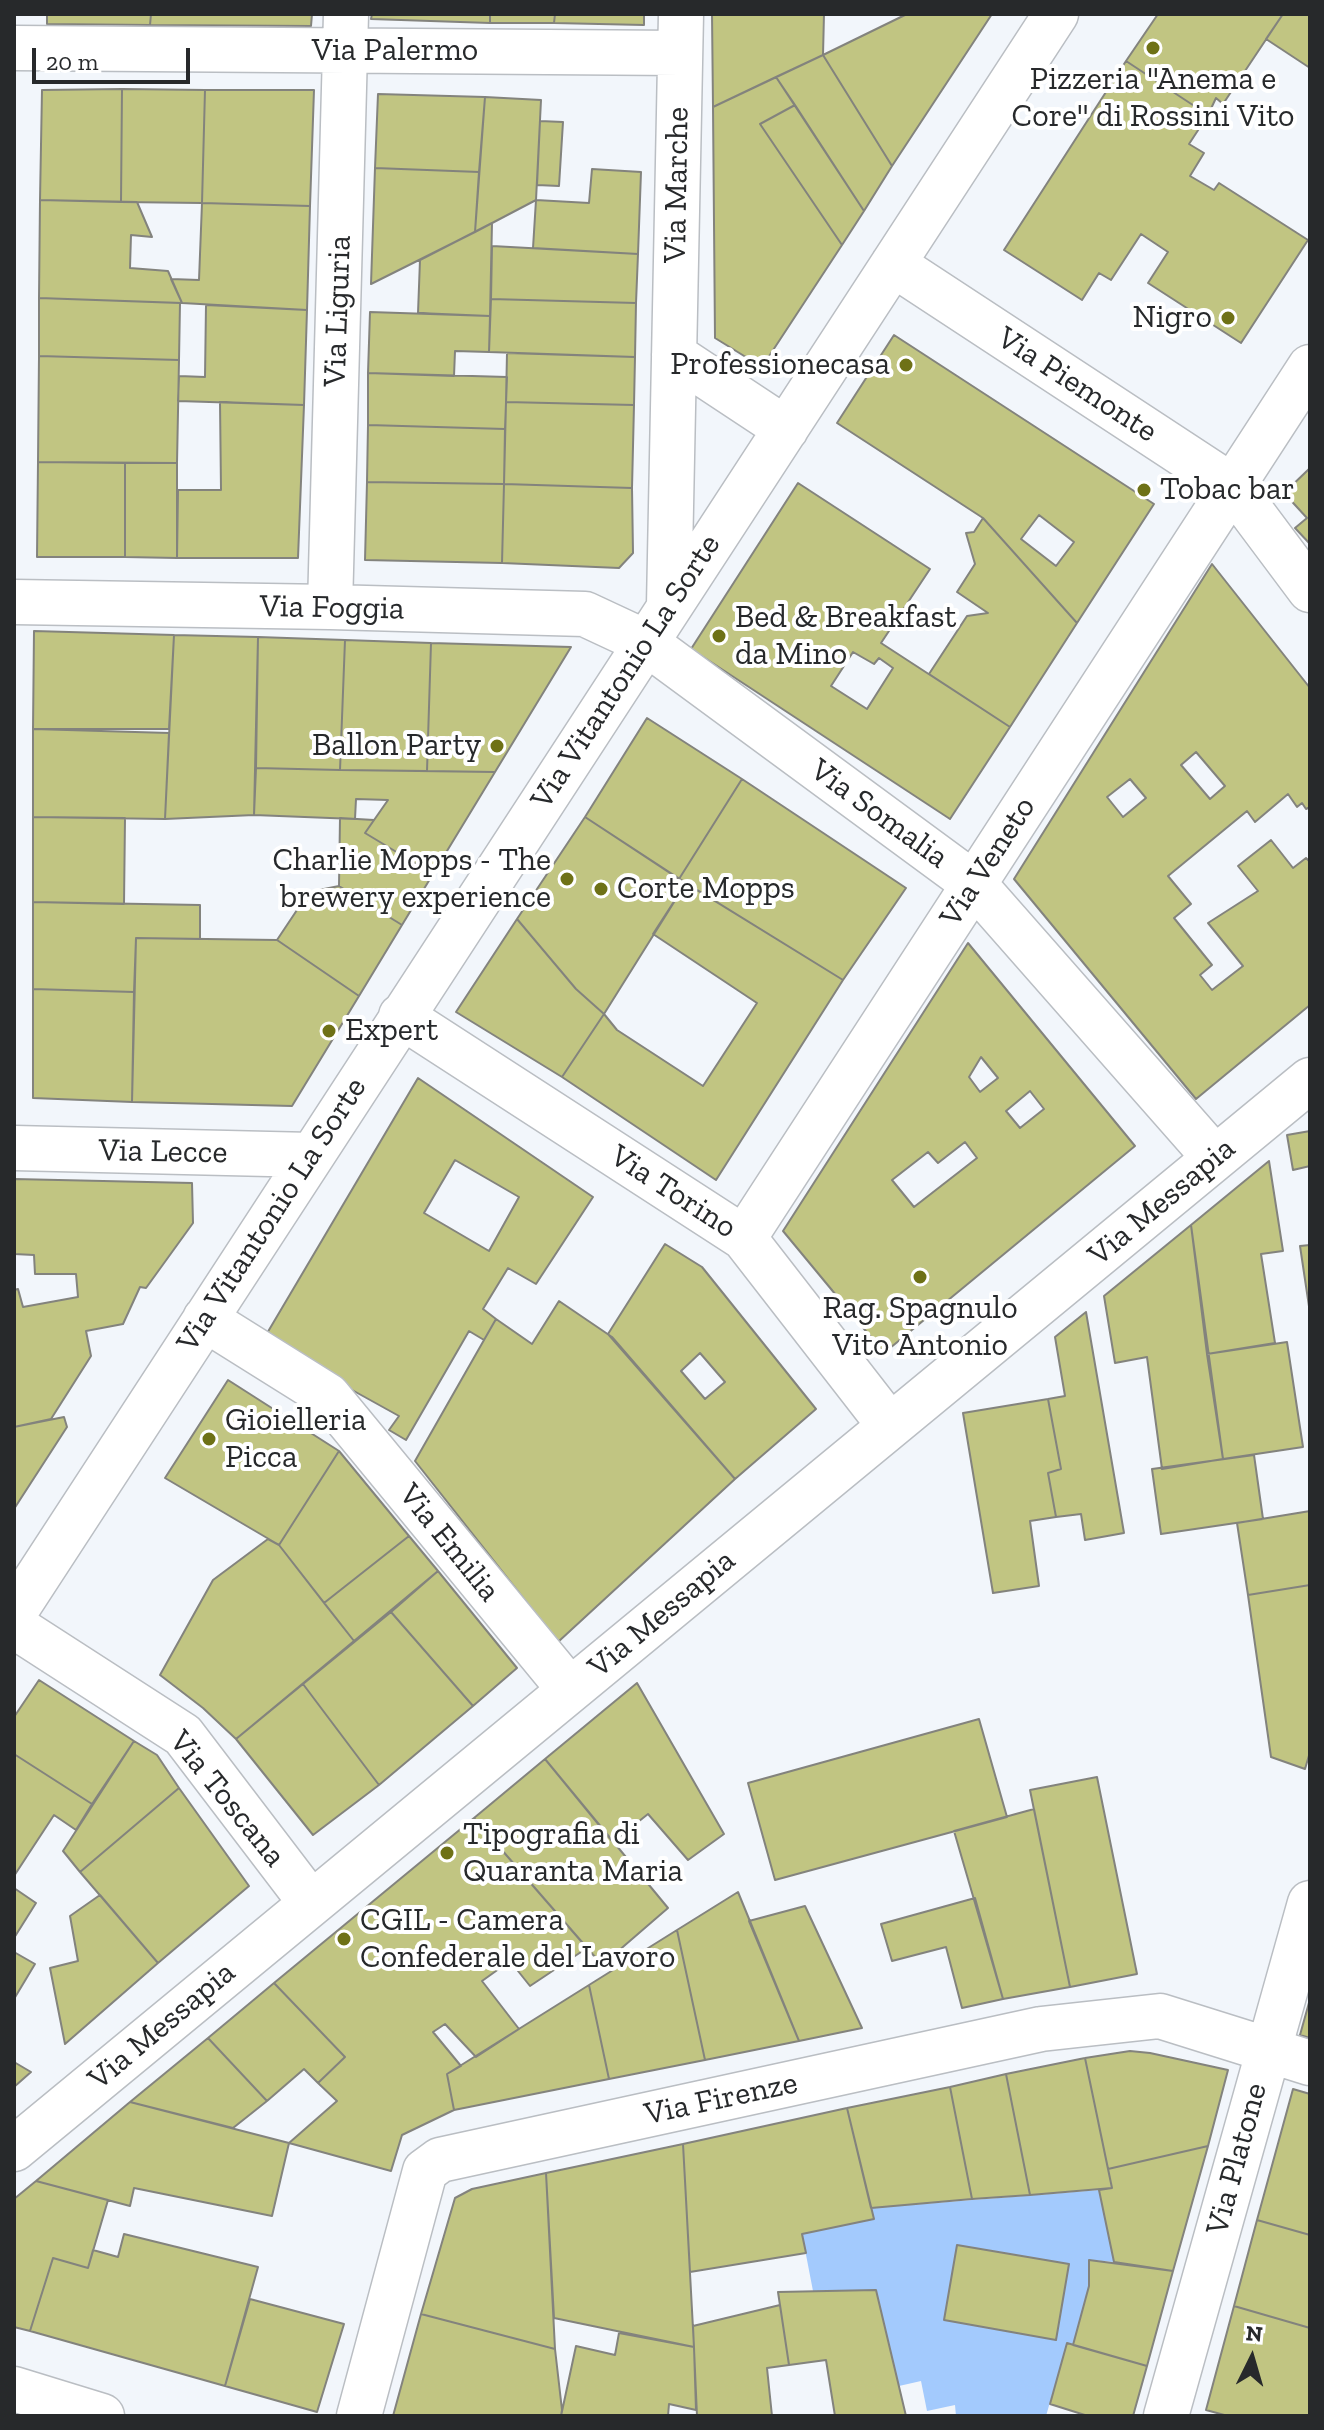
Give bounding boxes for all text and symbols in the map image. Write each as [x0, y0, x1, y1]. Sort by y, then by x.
scale bar [36, 32, 194, 82]
street label: Via Palermo [312, 32, 478, 70]
marker: Pizzeria "Anema e Core" di Rossini Vito [1144, 39, 1162, 57]
text: 20 m [46, 47, 98, 76]
place label: Pizzeria "Anema e Core" di Rossini Vito [1012, 61, 1294, 136]
street label: Via Marche [656, 107, 698, 263]
street label: Via Liguria [316, 235, 360, 387]
place label: Nigro [1133, 299, 1212, 337]
marker: Nigro [1219, 309, 1237, 327]
street label: Via Piemonte [990, 319, 1164, 451]
place label: Professionecasa [670, 346, 890, 384]
marker: Professionecasa [897, 356, 915, 374]
place label: Tobac bar [1160, 471, 1295, 509]
marker: Tobac bar [1135, 481, 1153, 499]
street label: Via Vitantonio La Sorte [523, 527, 729, 817]
street label: Via Foggia [259, 588, 405, 628]
place label: Bed & Breakfast da Mino [735, 599, 956, 674]
marker: Bed & Breakfast da Mino [710, 627, 728, 645]
place label: Ballon Party [312, 727, 481, 765]
marker: Ballon Party [488, 737, 506, 755]
street label: Via Somalia [802, 751, 956, 877]
street label: Via Veneto [932, 790, 1044, 934]
place label: Charlie Mopps - The brewery experience [272, 842, 551, 917]
marker: Charlie Mopps - The brewery experience [558, 870, 576, 888]
place label: Corte Mopps [617, 870, 795, 908]
marker: Corte Mopps [592, 880, 610, 898]
place label: Expert [345, 1012, 438, 1050]
marker: Expert [320, 1022, 338, 1040]
street label: Via Vitantonio La Sorte [169, 1070, 375, 1360]
street label: Via Messapia [1081, 1130, 1243, 1274]
street label: Via Lecce [98, 1132, 228, 1172]
street label: Via Torino [603, 1137, 743, 1247]
marker: Rag. Spagnulo Vito Antonio [911, 1268, 929, 1286]
place label: Rag. Spagnulo Vito Antonio [822, 1290, 1018, 1365]
place label: Gioielleria Picca [225, 1402, 366, 1477]
marker: Gioielleria Picca [200, 1430, 218, 1448]
street label: Via Emilia [390, 1476, 508, 1610]
street label: Via Messapia [581, 1542, 743, 1686]
street label: Via Toscana [160, 1723, 294, 1875]
place label: Tipografia di Quaranta Maria [463, 1816, 683, 1891]
marker: Tipografia di Quaranta Maria [438, 1844, 456, 1862]
place label: CGIL - Camera Confederale del Lavoro [360, 1902, 675, 1977]
marker: CGIL - Camera Confederale del Lavoro [335, 1930, 353, 1948]
street label: Via Messapia [81, 1954, 243, 2098]
street label: Via Firenze [641, 2064, 801, 2134]
street label: Via Platone [1198, 2079, 1276, 2239]
north arrow [1212, 2318, 1292, 2398]
text: N [1245, 2319, 1264, 2348]

